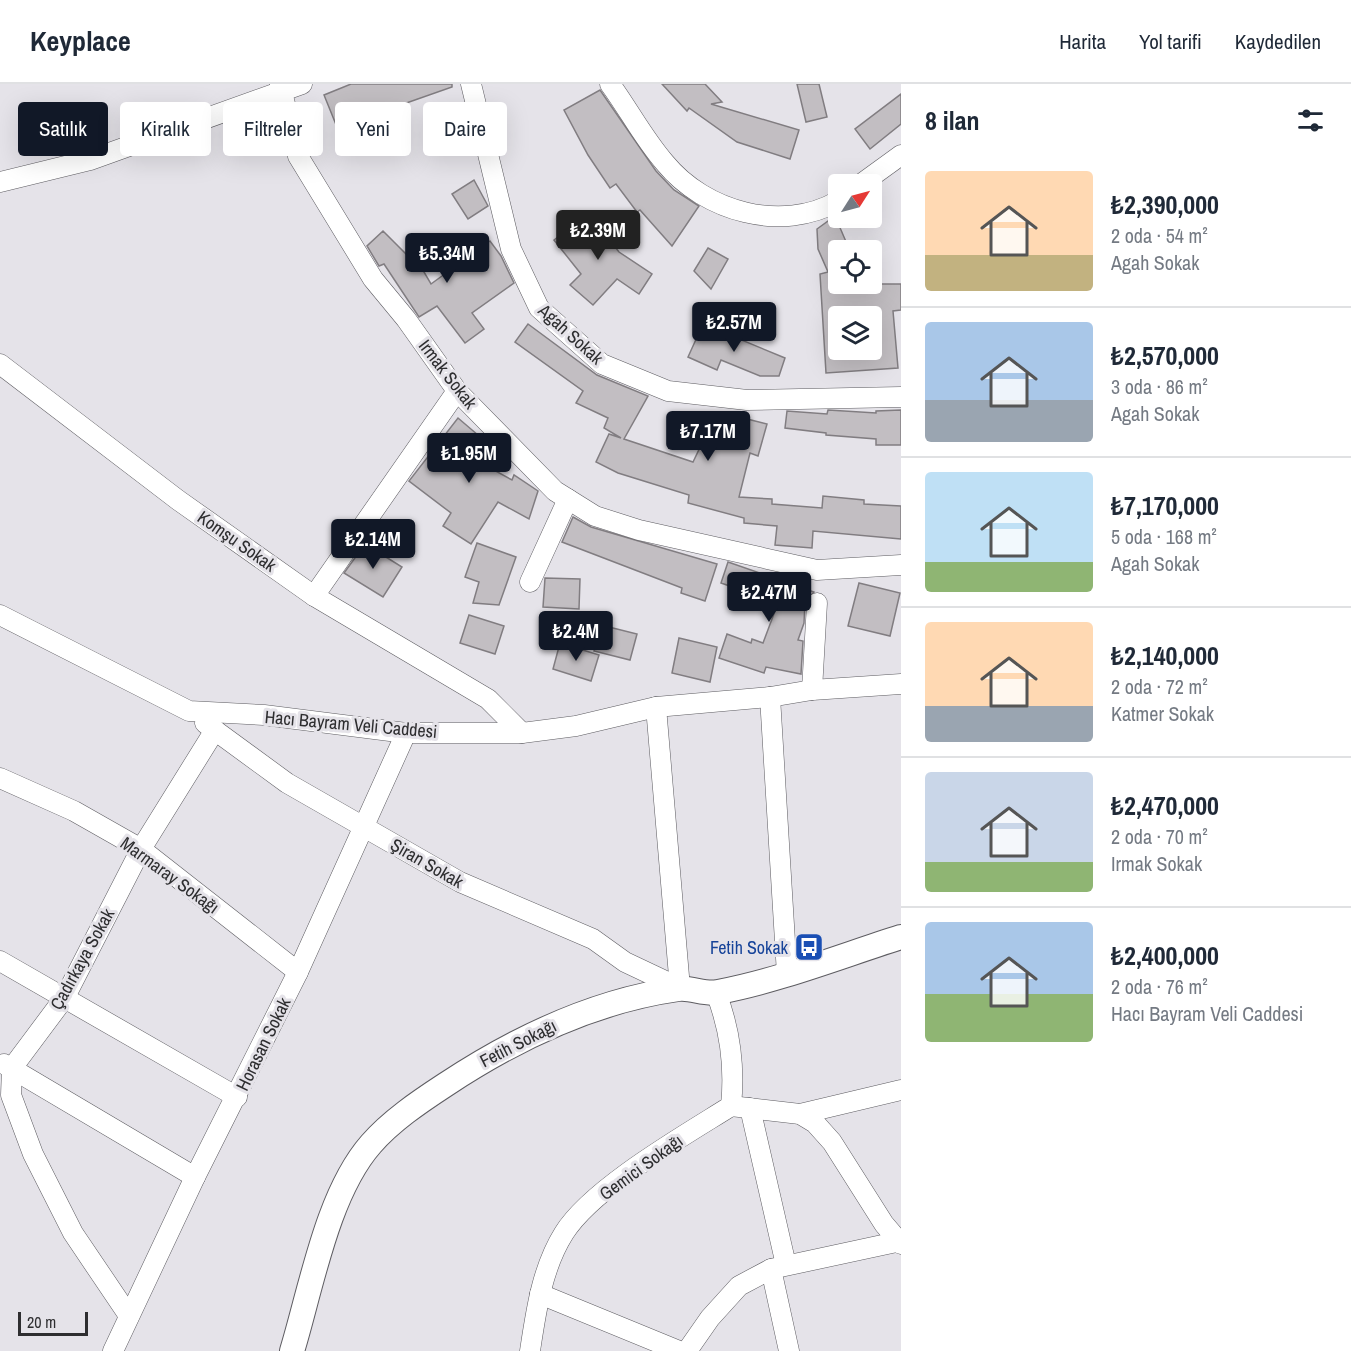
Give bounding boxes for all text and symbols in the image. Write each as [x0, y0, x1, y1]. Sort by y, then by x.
text: Keyplace [30, 22, 131, 60]
text: Harita [1059, 27, 1106, 56]
text: Yol tarifi [1139, 27, 1202, 56]
text: Kaydedilen [1235, 27, 1321, 56]
chip: Satılık [18, 102, 108, 156]
chip: Kiralık [120, 102, 211, 156]
chip: Filtreler [223, 102, 323, 156]
chip: Yeni [335, 102, 411, 156]
chip: Daire [423, 102, 507, 156]
text: 8 ilan [925, 103, 980, 138]
icon: filters [1294, 104, 1327, 137]
north arrow [828, 174, 882, 228]
map controls [828, 174, 882, 360]
text: ₺2,390,000 [1111, 187, 1219, 222]
icon: home [973, 195, 1045, 267]
pin: ₺2.39M [549, 210, 647, 261]
text: ₺2.39M [570, 216, 626, 243]
text: 2 oda · 54 m² [1111, 222, 1208, 249]
pin: ₺5.34M [398, 233, 496, 284]
text: ₺5.34M [419, 239, 475, 266]
button: locate [828, 240, 882, 294]
text: Agah Sokak [1111, 249, 1199, 276]
street label: Agah Sokak [532, 297, 609, 370]
pin: ₺2.57M [685, 302, 783, 353]
button: layers [828, 306, 882, 360]
text: ₺2.57M [706, 308, 762, 335]
street label: Irmak Sokak [413, 334, 483, 415]
text: ₺2,570,000 [1111, 338, 1219, 373]
icon: home [973, 346, 1045, 418]
text: 3 oda · 86 m² [1111, 373, 1208, 400]
text: Agah Sokak [1111, 400, 1199, 427]
pin: ₺7.17M [659, 411, 757, 462]
text: ₺7.17M [680, 417, 736, 444]
pin: ₺1.95M [420, 433, 518, 484]
text: ₺1.95M [441, 439, 497, 466]
text: ₺7,170,000 [1111, 488, 1219, 523]
icon: home [973, 496, 1045, 568]
street label: Komşu Sokak [193, 505, 282, 578]
pin: ₺2.14M [324, 519, 422, 570]
text: 5 oda · 168 m² [1111, 523, 1217, 550]
text: ₺2.14M [345, 525, 401, 552]
text: Agah Sokak [1111, 550, 1199, 577]
pin: ₺2.47M [720, 572, 818, 623]
text: ₺2.47M [741, 578, 797, 605]
pin: ₺2.4M [534, 611, 618, 662]
text: ₺2.4M [553, 617, 599, 644]
text: ₺2,140,000 [1111, 638, 1219, 673]
icon: home [973, 646, 1045, 718]
text: 2 oda · 72 m² [1111, 673, 1208, 700]
text: Katmer Sokak [1111, 700, 1214, 727]
street label: Hacı Bayram Veli Caddesi [264, 704, 438, 744]
text: ₺2,470,000 [1111, 788, 1219, 823]
icon: home [973, 796, 1045, 868]
text: 2 oda · 70 m² [1111, 823, 1208, 850]
street label: Marmaray Sokağı [116, 831, 224, 919]
street label: Şiran Sokak [386, 832, 469, 894]
text: Irmak Sokak [1111, 850, 1202, 877]
street label: Çadırkaya Sokak [44, 903, 120, 1014]
bus stop icon: Fetih Sokak [793, 931, 825, 963]
place label: Fetih Sokak [710, 935, 789, 960]
text: ₺2,400,000 [1111, 938, 1219, 973]
icon: home [973, 946, 1045, 1018]
text: 2 oda · 76 m² [1111, 973, 1208, 1000]
street label: Horasan Sokak [230, 993, 297, 1095]
text: Hacı Bayram Veli Caddesi [1111, 1000, 1303, 1027]
street label: Fetih Sokağı [475, 1013, 561, 1073]
street label: Gemici Sokağı [594, 1128, 688, 1206]
scale bar [18, 1309, 88, 1336]
text: 20 m [27, 1311, 56, 1333]

